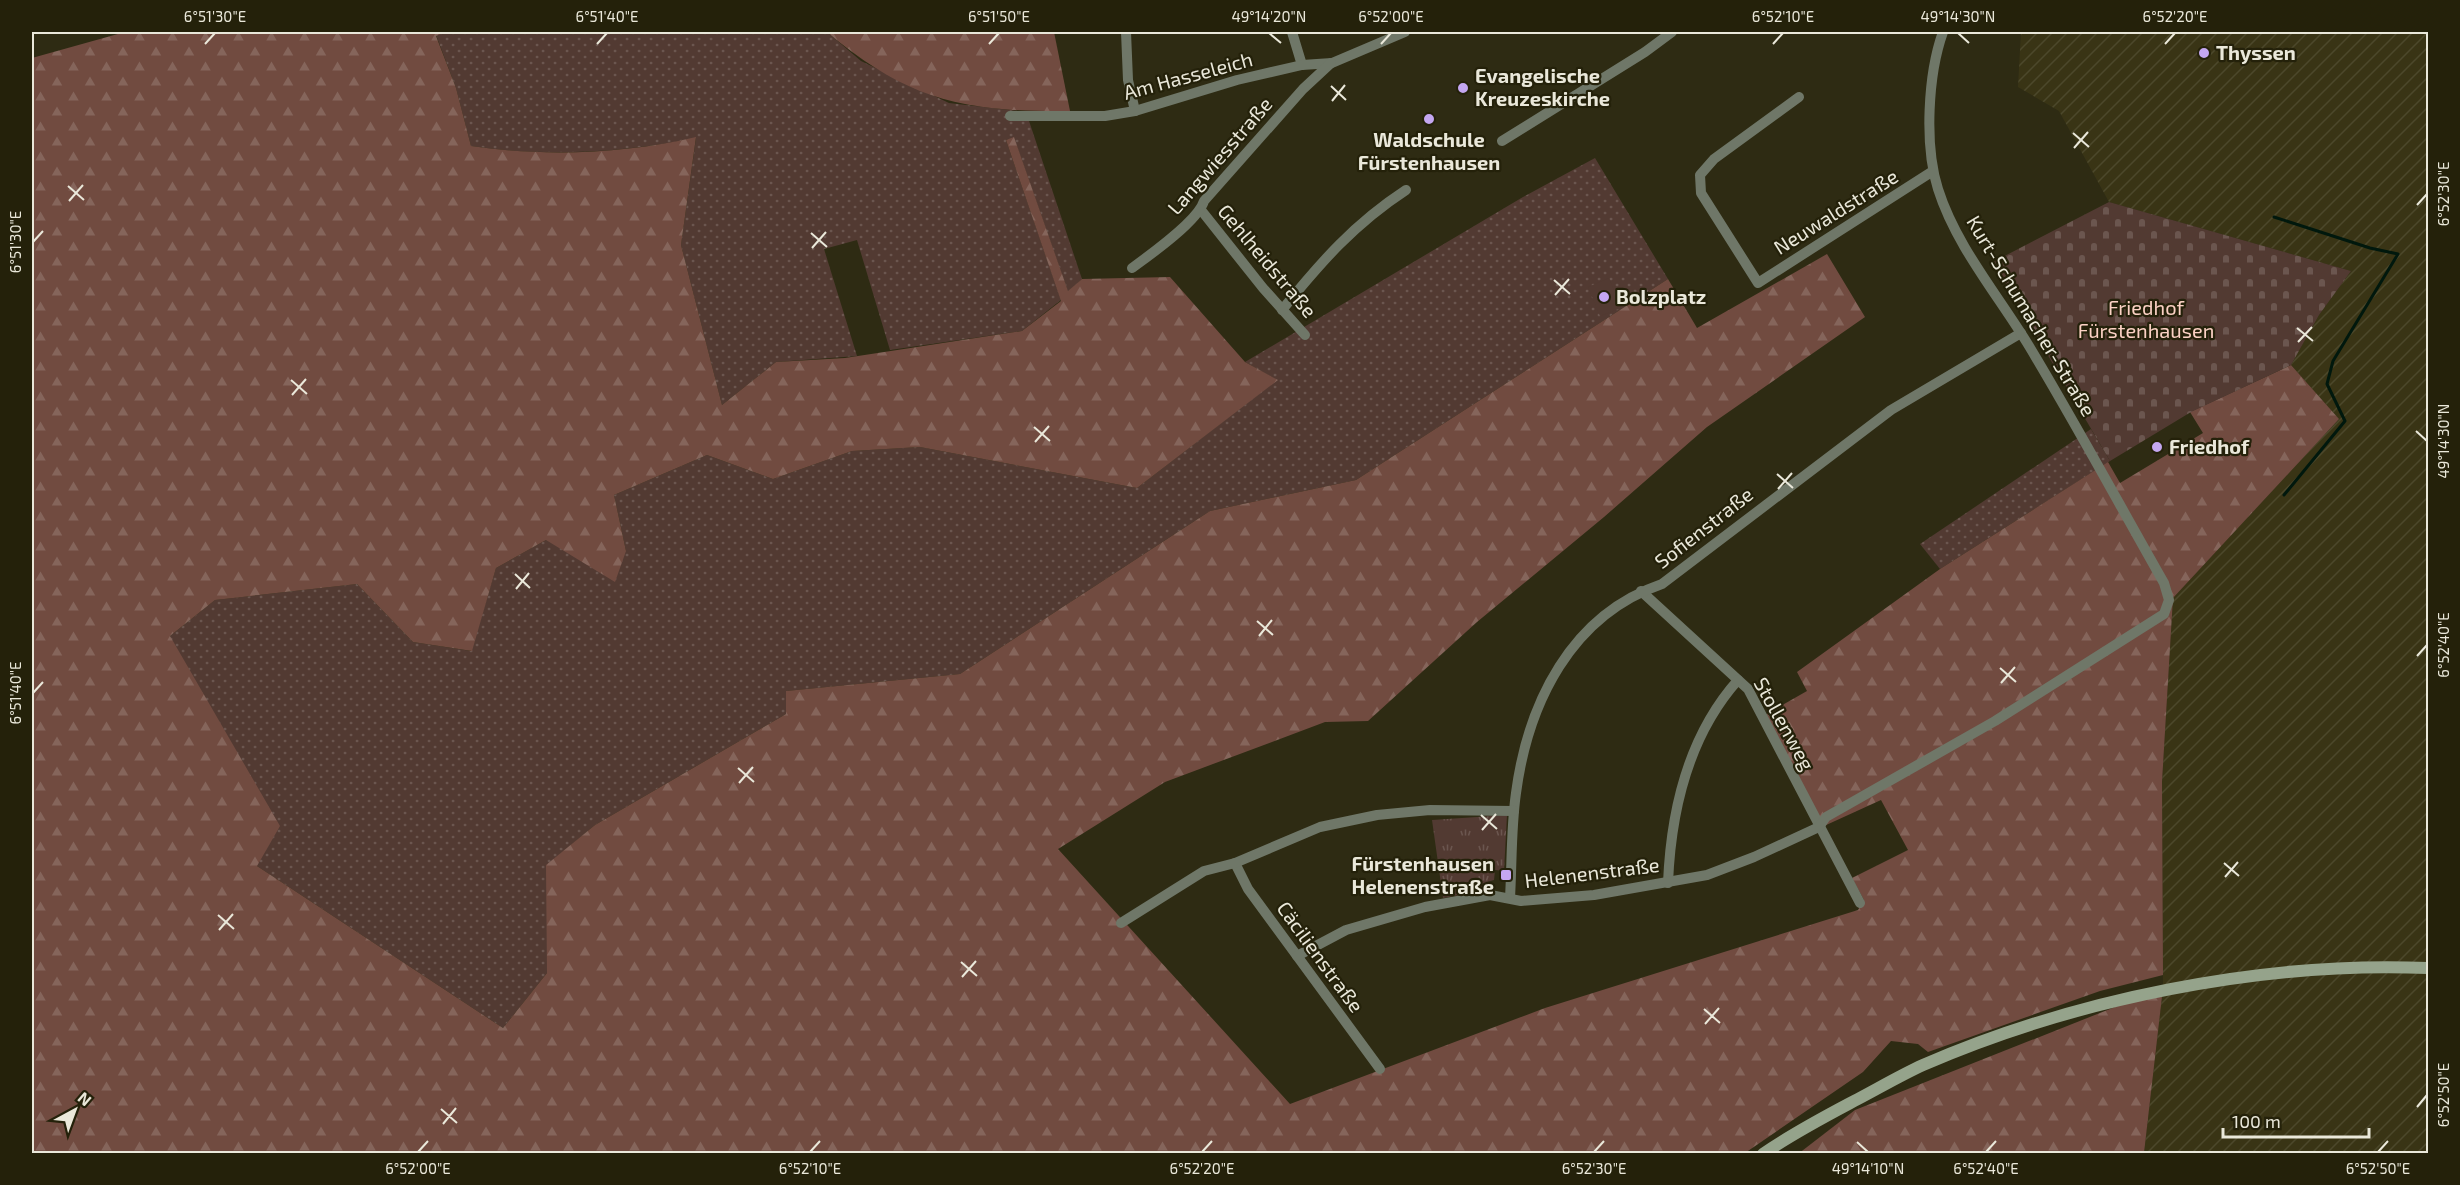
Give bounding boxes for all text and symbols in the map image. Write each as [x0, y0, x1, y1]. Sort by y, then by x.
text: 6°51'30"E [184, 7, 246, 25]
text: 6°51'40"E [576, 7, 638, 25]
text: 6°51'50"E [968, 7, 1030, 25]
text: 49°14'20"N [1232, 7, 1306, 25]
text: 6°52'00"E [1358, 7, 1424, 25]
text: 6°52'10"E [1752, 7, 1814, 25]
text: 49°14'30"N [1921, 7, 1995, 25]
text: 6°52'20"E [2143, 7, 2207, 25]
place label: Thyssen [2216, 40, 2296, 65]
street label: Am Hasseleich [1120, 46, 1255, 104]
marker: Thyssen [2197, 46, 2211, 60]
place label: Evangelische Kreuzeskirche [1475, 63, 1610, 110]
marker: Evangelische Kreuzeskirche [1456, 81, 1470, 95]
street label: Langwiesstraße [1162, 92, 1277, 219]
marker: Waldschule Fürstenhausen [1422, 112, 1436, 126]
place label: Waldschule Fürstenhausen [1358, 127, 1500, 174]
text: 6°52'30"E [2434, 162, 2452, 226]
street label: Neuwaldstraße [1769, 163, 1902, 259]
street label: Gehlheidstraße [1213, 199, 1322, 322]
text: 6°51'30"E [6, 211, 24, 273]
street label: Kurt-Schumacher-Straße [1962, 211, 2101, 420]
place label: Bolzplatz [1616, 284, 1706, 308]
marker: Bolzplatz [1597, 290, 1611, 304]
park label: Friedhof Fürstenhausen [2078, 295, 2214, 342]
text: 49°14'30"N [2434, 404, 2452, 478]
place label: Friedhof [2169, 434, 2250, 458]
marker: Friedhof [2150, 440, 2164, 454]
street label: Sofienstraße [1649, 481, 1757, 573]
text: 6°52'40"E [2434, 612, 2452, 678]
text: 6°51'40"E [6, 662, 24, 724]
street label: Stollenweg [1749, 673, 1820, 774]
place label: Fürstenhausen Helenenstraße [1351, 851, 1494, 898]
street label: Helenenstraße [1523, 852, 1661, 892]
marker: Fürstenhausen Helenenstraße [1499, 868, 1513, 882]
street label: Cäcilienstraße [1272, 896, 1369, 1017]
text: 6°52'50"E [2434, 1063, 2452, 1127]
north arrow [45, 1080, 105, 1140]
text: N [75, 1087, 96, 1109]
scale bar [2223, 1101, 2368, 1139]
text: 100 m [2232, 1110, 2281, 1132]
text: 6°52'00"E [385, 1159, 451, 1177]
text: 6°52'10"E [779, 1159, 841, 1177]
text: 6°52'20"E [1170, 1159, 1234, 1177]
text: 6°52'30"E [1562, 1159, 1626, 1177]
text: 49°14'10"N [1832, 1159, 1904, 1177]
text: 6°52'40"E [1953, 1159, 2019, 1177]
text: 6°52'50"E [2346, 1159, 2410, 1177]

